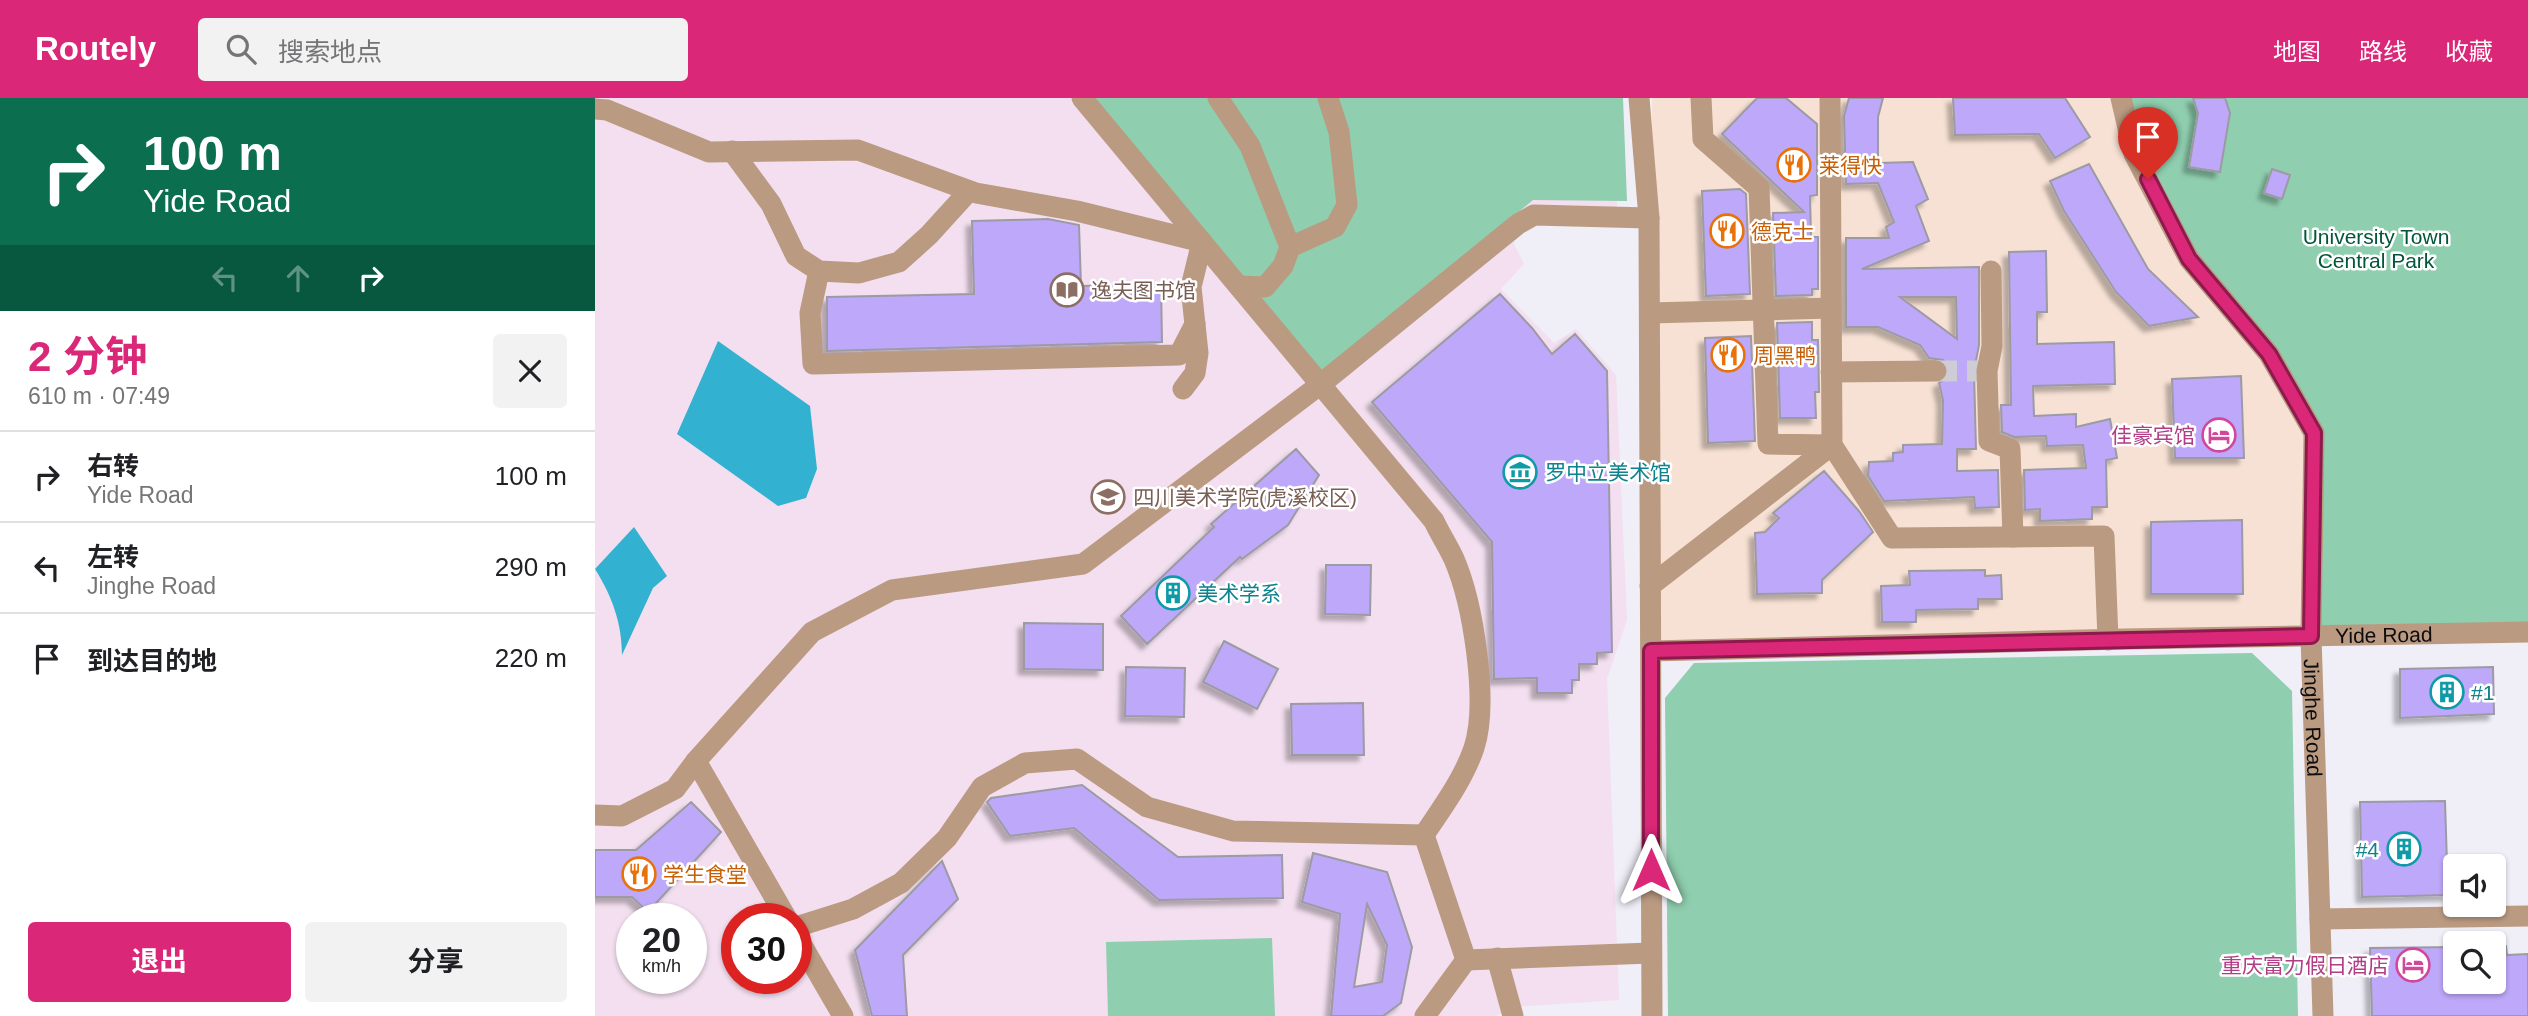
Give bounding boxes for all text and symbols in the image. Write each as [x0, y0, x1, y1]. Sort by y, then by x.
search box [198, 18, 688, 81]
text: Routely [35, 30, 156, 67]
icon: search [222, 30, 260, 68]
text: 搜索地点 [278, 37, 382, 67]
text: 地图 [2273, 38, 2321, 65]
text: 路线 [2359, 38, 2407, 65]
text: 收藏 [2445, 38, 2493, 65]
pin [2118, 107, 2178, 179]
icon: arrive [2129, 118, 2167, 156]
icon: right [28, 126, 119, 217]
text: 100 m [143, 126, 282, 180]
restaurant icon: 莱得快 [1775, 146, 1813, 184]
place label: 莱得快 [1819, 154, 1882, 177]
text: Yide Road [143, 183, 291, 219]
restaurant icon: 德克士 [1708, 212, 1746, 250]
place label: 德克士 [1751, 220, 1814, 243]
park label: University Town Central Park [2303, 225, 2449, 272]
icon: left [206, 259, 244, 297]
icon: ahead [279, 259, 317, 297]
icon: right [352, 259, 390, 297]
library icon: 逸夫图书馆 [1048, 271, 1086, 309]
place label: 逸夫图书馆 [1091, 279, 1196, 302]
text: 2 分钟 [28, 333, 147, 380]
button: close [493, 334, 567, 408]
restaurant icon: 周黑鸭 [1709, 336, 1747, 374]
place label: 周黑鸭 [1753, 344, 1816, 367]
text: 610 m · 07:49 [28, 383, 170, 409]
hotel icon: 佳豪宾馆 [2200, 416, 2238, 454]
place label: 佳豪宾馆 [2111, 424, 2195, 447]
text: 右转 [87, 451, 139, 481]
museum icon: 罗中立美术馆 [1501, 453, 1539, 491]
icon: right [28, 458, 66, 496]
text: 100 m [495, 461, 567, 491]
place label: 罗中立美术馆 [1545, 461, 1671, 484]
school or university icon: 四川美术学院(虎溪校区) [1089, 478, 1127, 516]
text: Yide Road [87, 482, 194, 508]
place label: 四川美术学院(虎溪校区) [1133, 486, 1357, 509]
text: 左转 [87, 542, 139, 572]
icon: left [28, 549, 66, 587]
text: 290 m [495, 552, 567, 582]
text: Jinghe Road [87, 573, 216, 599]
building icon: 美术学系 [1154, 574, 1192, 612]
place label: 美术学系 [1197, 582, 1281, 605]
street label: Yide Road [2335, 622, 2433, 647]
icon: arrive [28, 640, 66, 678]
text: 220 m [495, 643, 567, 673]
text: 到达目的地 [87, 646, 217, 676]
street label: Jinghe Road [2300, 658, 2327, 777]
building icon: #1 [2428, 673, 2466, 711]
place label: #1 [2471, 681, 2494, 704]
building icon: #4 [2385, 830, 2423, 868]
position arrow [1614, 833, 1688, 907]
place label: #4 [2356, 838, 2379, 861]
map controls [2443, 854, 2506, 994]
button: sound [2443, 854, 2506, 917]
restaurant icon: 学生食堂 [620, 855, 658, 893]
place label: 学生食堂 [663, 863, 747, 886]
speed limit sign: 30 [721, 903, 812, 994]
text: 20 [642, 920, 681, 959]
button: 退出 [28, 922, 291, 1002]
button: 分享 [305, 922, 567, 1002]
button: search [2443, 931, 2506, 994]
hotel icon: 重庆富力假日酒店 [2394, 946, 2432, 984]
place label: 重庆富力假日酒店 [2221, 954, 2389, 977]
text: km/h [642, 956, 681, 976]

